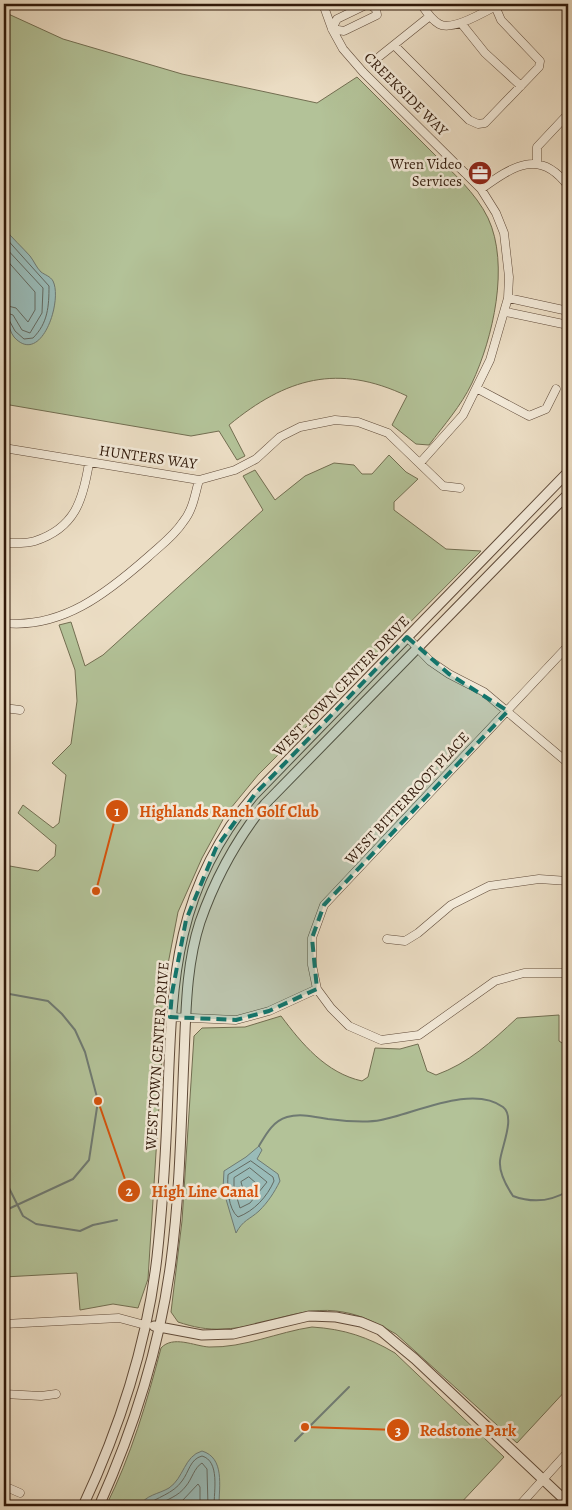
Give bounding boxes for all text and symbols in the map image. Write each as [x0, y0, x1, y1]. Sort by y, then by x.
street label: CREEKSIDE WAY [360, 48, 453, 141]
place label: Wren Video Services [389, 154, 462, 191]
office icon: Wren Video Services [467, 160, 493, 186]
street label: HUNTERS WAY [98, 440, 199, 474]
street label: WEST TOWN CENTER DRIVE [268, 611, 414, 762]
street label: WEST BITTERROOT PLACE [340, 727, 474, 869]
callout: Highlands Ranch Golf Club [105, 796, 329, 827]
text: 1 [114, 801, 120, 821]
text: Highlands Ranch Golf Club [139, 801, 319, 823]
street label: WEST TOWN CENTER DRIVE [140, 961, 174, 1152]
callout: High Line Canal [116, 1176, 268, 1207]
text: 2 [125, 1181, 133, 1201]
text: High Line Canal [151, 1181, 259, 1203]
callout: Redstone Park [385, 1415, 526, 1446]
text: Redstone Park [420, 1420, 517, 1442]
text: 3 [395, 1421, 401, 1441]

